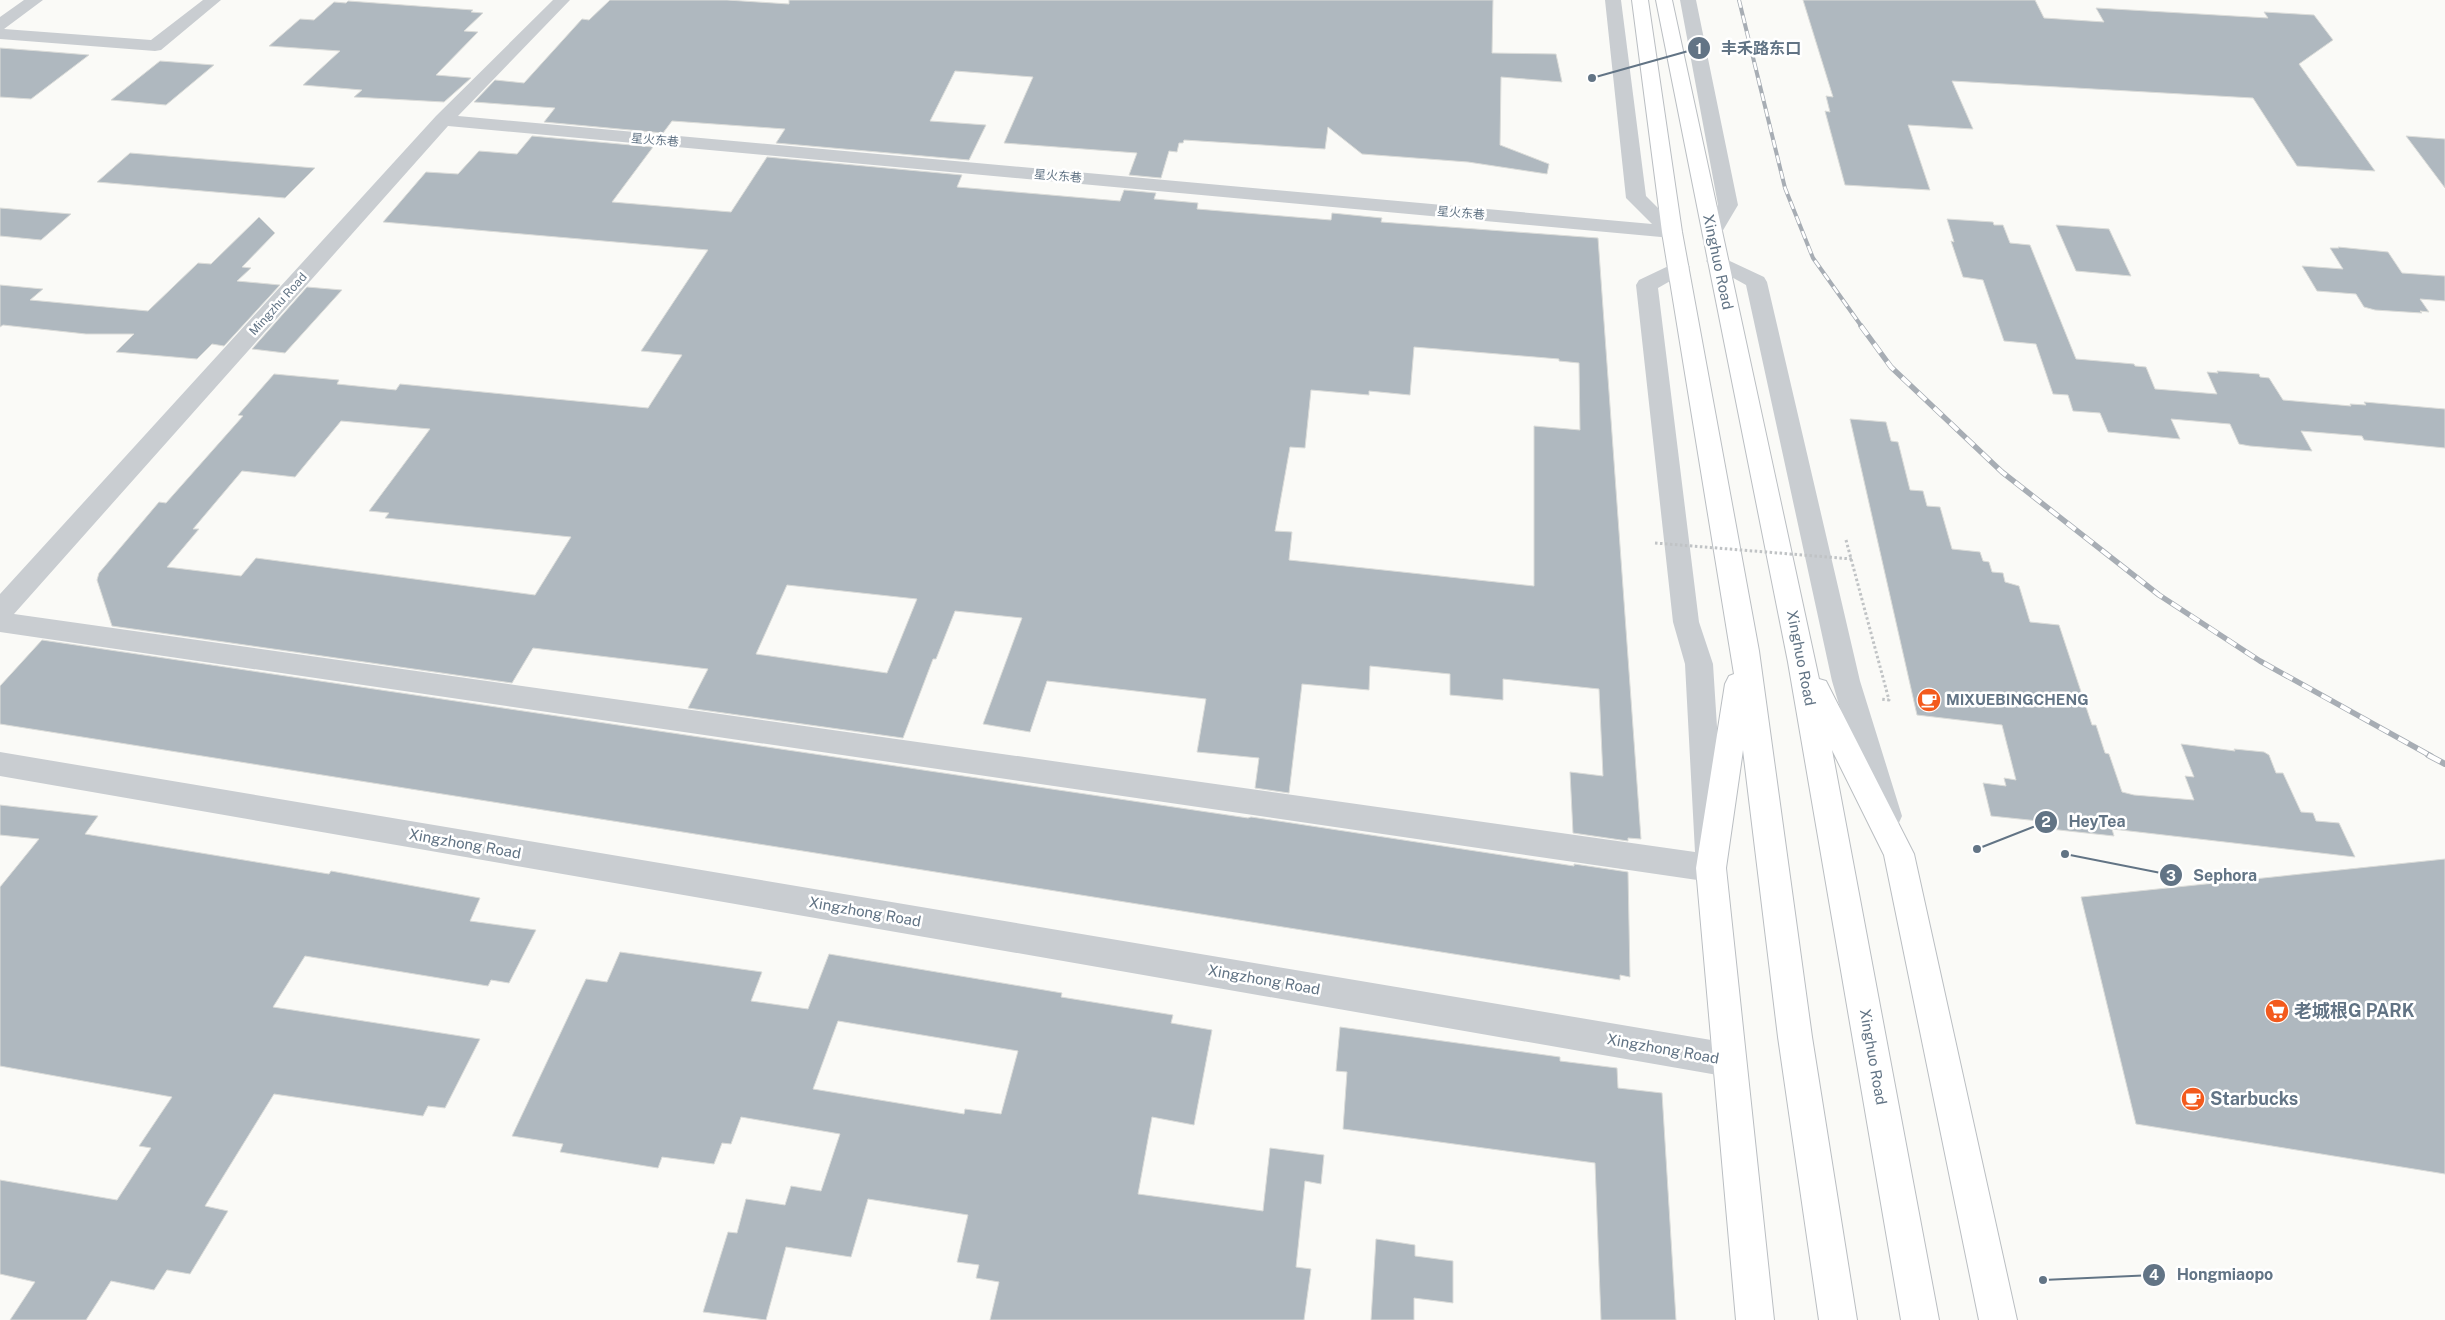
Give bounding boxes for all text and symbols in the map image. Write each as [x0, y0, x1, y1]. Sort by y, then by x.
callout: 丰禾路东口 [1686, 33, 1811, 64]
text: 丰禾路东口 [1721, 39, 1801, 58]
text: 1 [1696, 40, 1702, 57]
street label: 星火东巷 [630, 131, 680, 149]
street label: 星火东巷 [1033, 167, 1083, 185]
street label: 星火东巷 [1436, 204, 1486, 222]
street label: Xinghuo Road [1700, 213, 1737, 311]
street label: Mingzhu Road [246, 270, 310, 338]
street label: Xinghuo Road [1784, 609, 1819, 707]
cafe icon: MIXUEBINGCHENG [1916, 687, 1942, 713]
place label: MIXUEBINGCHENG [1946, 691, 2089, 708]
callout: HeyTea [2033, 806, 2135, 837]
text: HeyTea [2069, 812, 2126, 831]
text: 2 [2041, 813, 2051, 830]
street label: Xingzhong Road [408, 825, 523, 862]
callout: Sephora [2158, 860, 2267, 891]
text: Sephora [2193, 866, 2257, 885]
text: 3 [2166, 867, 2176, 884]
street label: Xingzhong Road [808, 893, 923, 930]
street label: Xingzhong Road [1207, 961, 1322, 998]
supermarket icon: 老城根G PARK [2264, 998, 2290, 1024]
place label: 老城根G PARK [2294, 1000, 2415, 1021]
street label: Xinghuo Road [1857, 1008, 1890, 1106]
street label: Xingzhong Road [1606, 1030, 1721, 1067]
cafe icon: Starbucks [2180, 1086, 2206, 1112]
place label: Starbucks [2210, 1088, 2298, 1109]
callout: Hongmiaopo [2142, 1259, 2283, 1290]
text: Hongmiaopo [2177, 1265, 2273, 1284]
text: 4 [2149, 1266, 2159, 1283]

